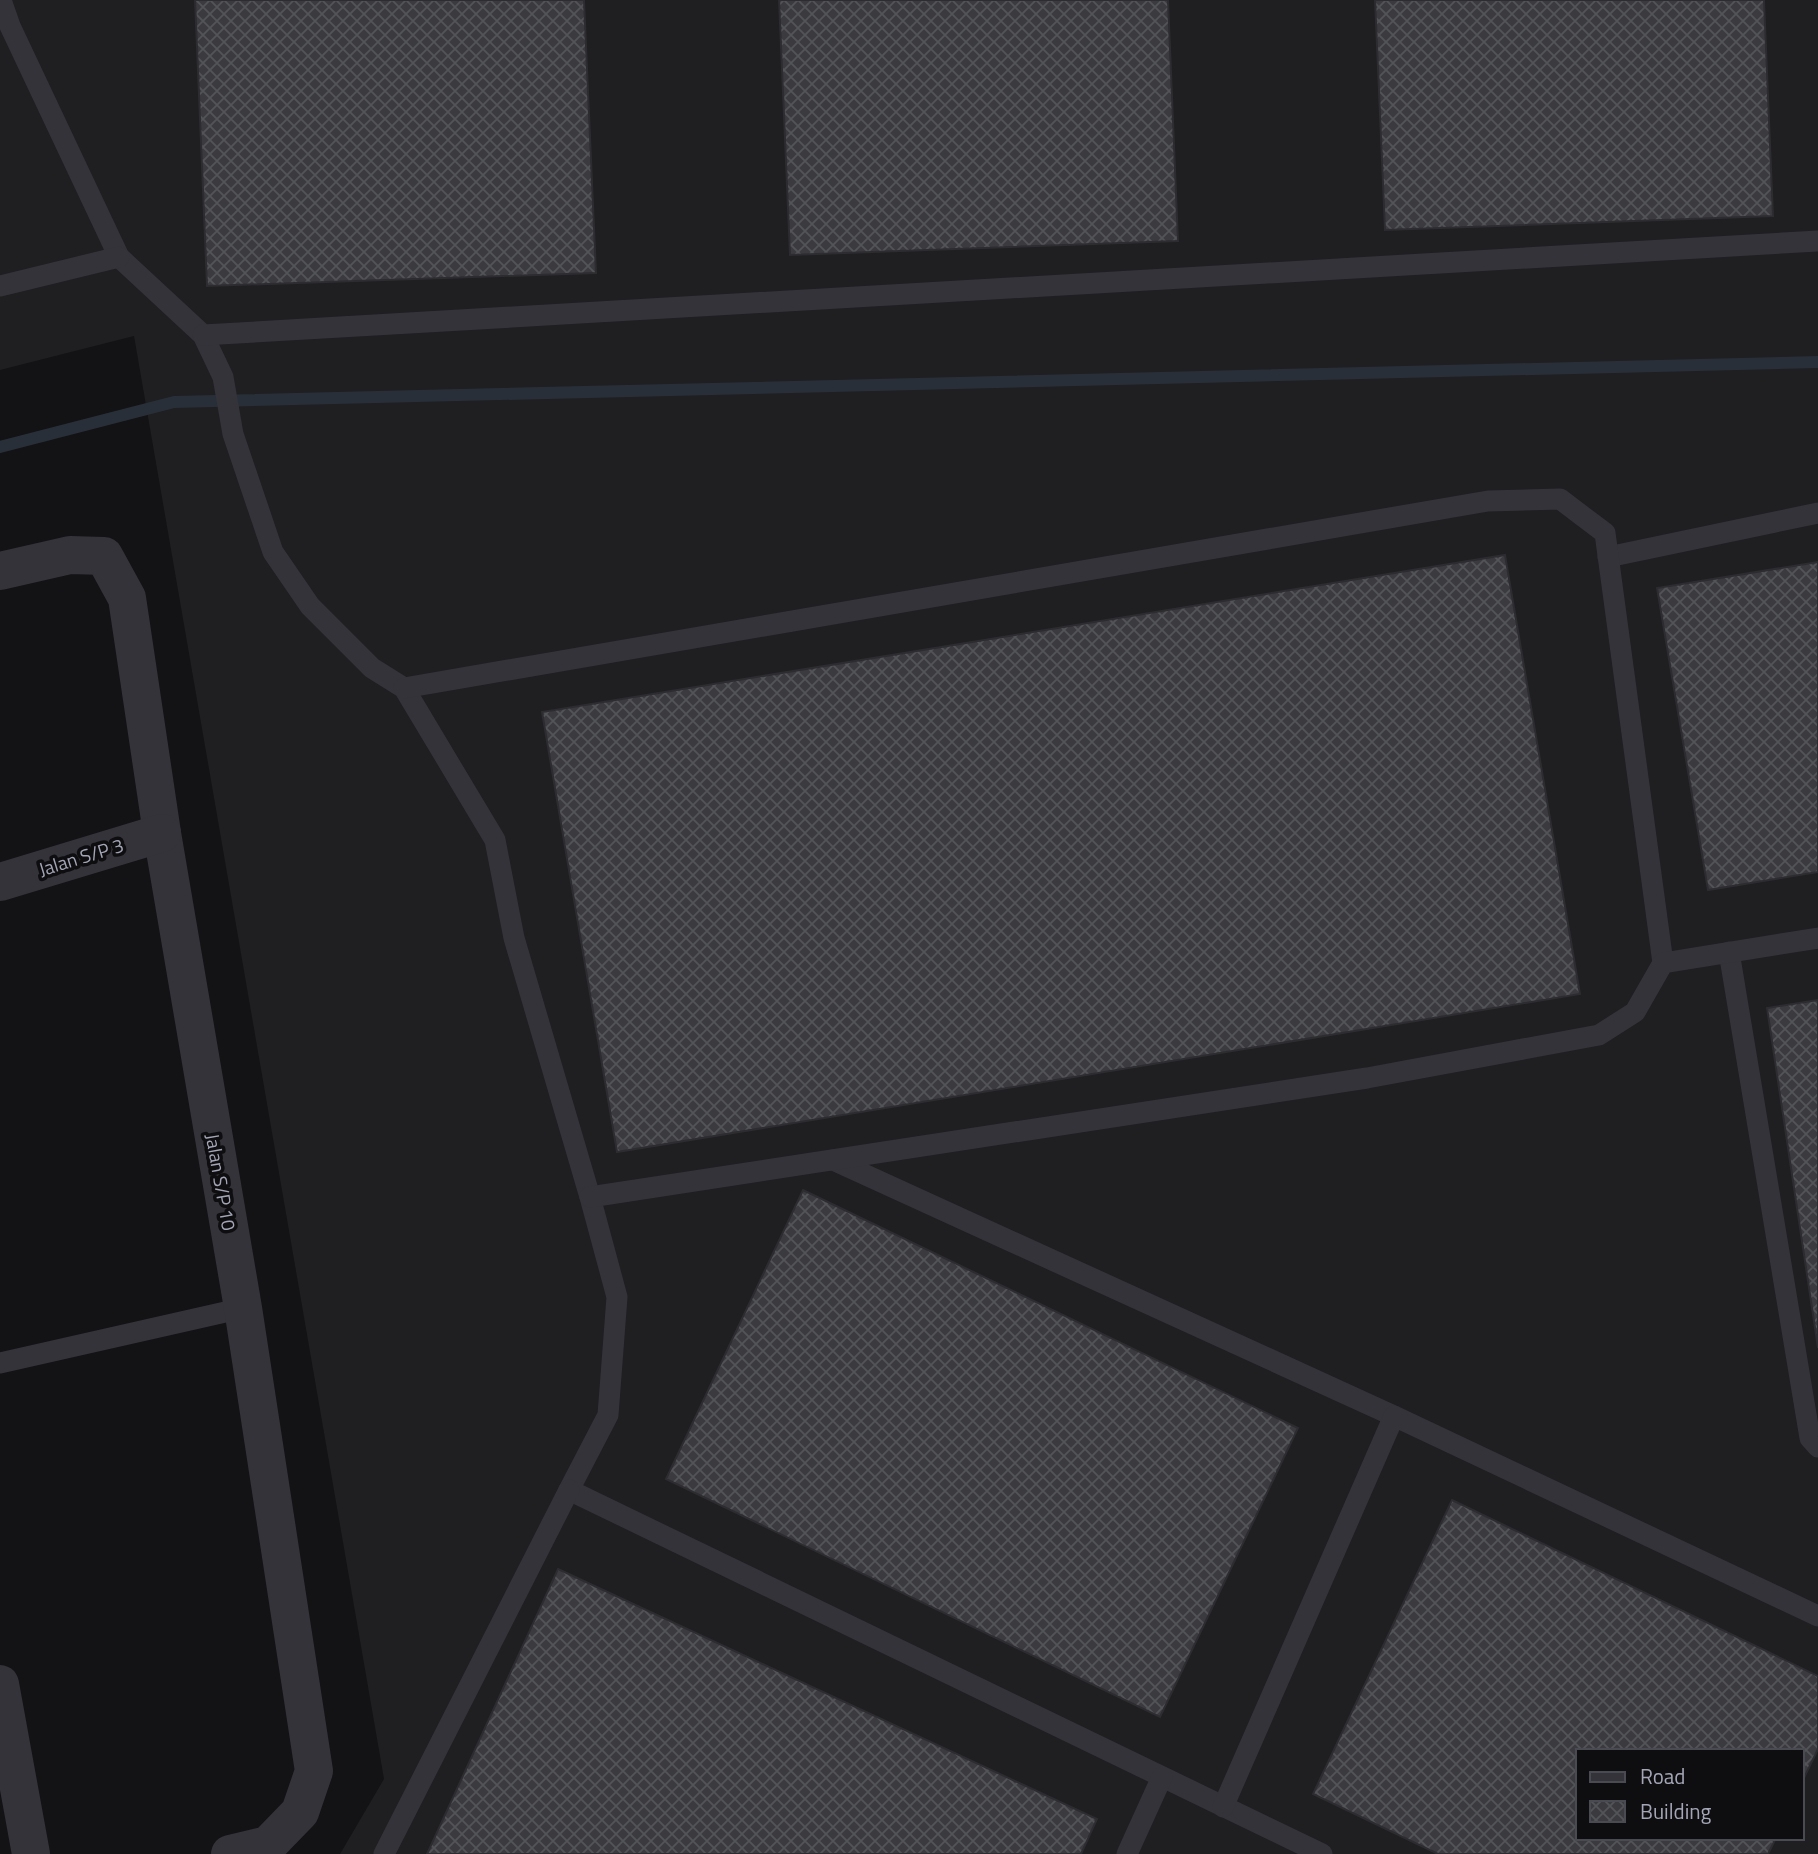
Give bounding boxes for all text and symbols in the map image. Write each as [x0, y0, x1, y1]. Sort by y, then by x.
street label: Jalan S/P 3 [35, 830, 127, 883]
street label: Jalan S/P 10 [199, 1131, 244, 1233]
legend [1576, 1749, 1804, 1840]
text: Road [1640, 1760, 1685, 1792]
text: Building [1640, 1795, 1712, 1827]

